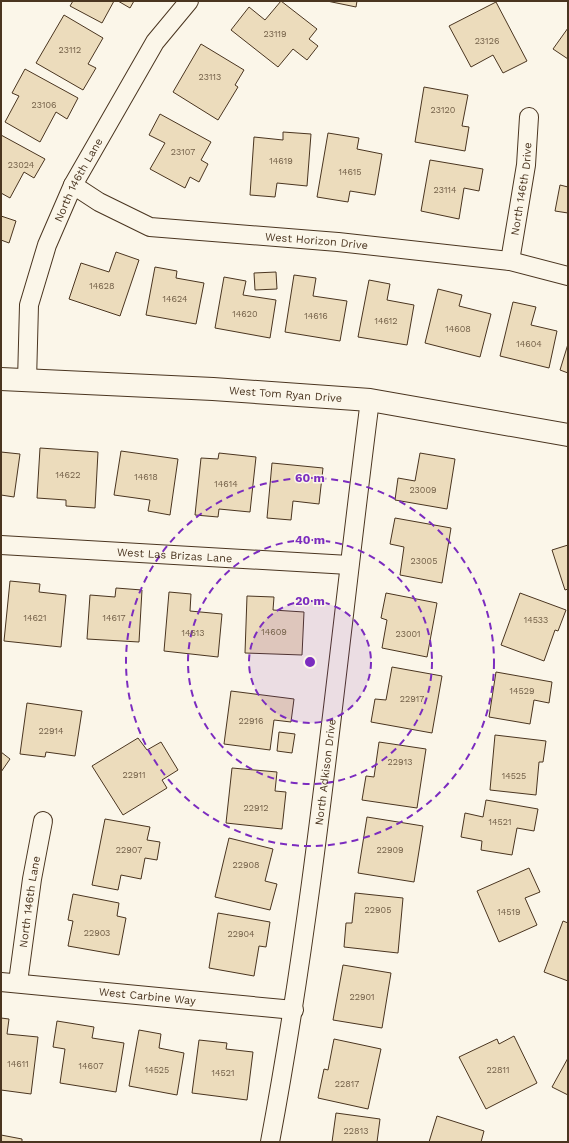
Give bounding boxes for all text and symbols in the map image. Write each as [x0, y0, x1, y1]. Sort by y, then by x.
house number: 23119 [263, 29, 287, 39]
house number: 23126 [475, 36, 499, 46]
house number: 23112 [59, 45, 81, 55]
house number: 23113 [199, 72, 221, 82]
house number: 23106 [31, 100, 57, 110]
house number: 23120 [431, 105, 456, 115]
street label: North 146th Lane [52, 136, 106, 224]
street label: North 146th Drive [508, 142, 534, 237]
house number: 23107 [171, 147, 195, 157]
house number: 14619 [269, 156, 293, 166]
house number: 23024 [8, 160, 35, 170]
house number: 14615 [338, 167, 362, 177]
house number: 23114 [433, 185, 457, 195]
street label: West Horizon Drive [265, 230, 369, 252]
house number: 14628 [89, 281, 115, 291]
house number: 14624 [163, 294, 188, 304]
house number: 14620 [232, 309, 258, 319]
house number: 14616 [304, 311, 328, 321]
house number: 14612 [374, 316, 398, 326]
house number: 14608 [445, 324, 471, 334]
house number: 14604 [516, 339, 542, 349]
street label: West Tom Ryan Drive [229, 384, 343, 405]
house number: 14622 [56, 470, 80, 480]
text: 60 m [295, 471, 325, 485]
house number: 14618 [134, 472, 158, 482]
house number: 14614 [214, 479, 238, 489]
house number: 23009 [409, 485, 437, 495]
text: 40 m [295, 533, 325, 547]
street label: West Las Brizas Lane [117, 546, 233, 565]
house number: 23005 [411, 556, 437, 566]
text: 20 m [295, 594, 325, 608]
house number: 14621 [23, 613, 47, 623]
house number: 14617 [102, 613, 126, 623]
house number: 14533 [524, 615, 548, 625]
house number: 14609 [261, 627, 287, 637]
house number: 14613 [181, 628, 205, 638]
house number: 23001 [395, 629, 421, 639]
centre of rings [303, 655, 317, 669]
house number: 14529 [509, 686, 535, 696]
house number: 22917 [400, 694, 424, 704]
house number: 22916 [238, 716, 264, 726]
street label: North Adkison Drive [313, 718, 339, 826]
house number: 22914 [38, 726, 64, 736]
house number: 22913 [388, 757, 412, 767]
house number: 22911 [122, 770, 146, 780]
house number: 14525 [502, 771, 526, 781]
house number: 22912 [244, 803, 268, 813]
house number: 14521 [488, 817, 512, 827]
house number: 22907 [116, 845, 142, 855]
house number: 22909 [376, 845, 404, 855]
street label: North 146th Lane [17, 855, 43, 949]
house number: 22908 [232, 860, 260, 870]
house number: 22905 [365, 905, 391, 915]
house number: 14519 [497, 907, 521, 917]
house number: 22903 [84, 928, 110, 938]
house number: 22904 [227, 929, 255, 939]
street label: West Carbine Way [98, 985, 197, 1008]
house number: 22901 [349, 992, 375, 1002]
house number: 14611 [7, 1059, 29, 1069]
house number: 14607 [79, 1061, 103, 1071]
house number: 14525 [145, 1065, 169, 1075]
house number: 22811 [486, 1065, 510, 1075]
house number: 14521 [211, 1068, 235, 1078]
house number: 22817 [335, 1079, 359, 1089]
house number: 22813 [344, 1126, 368, 1136]

